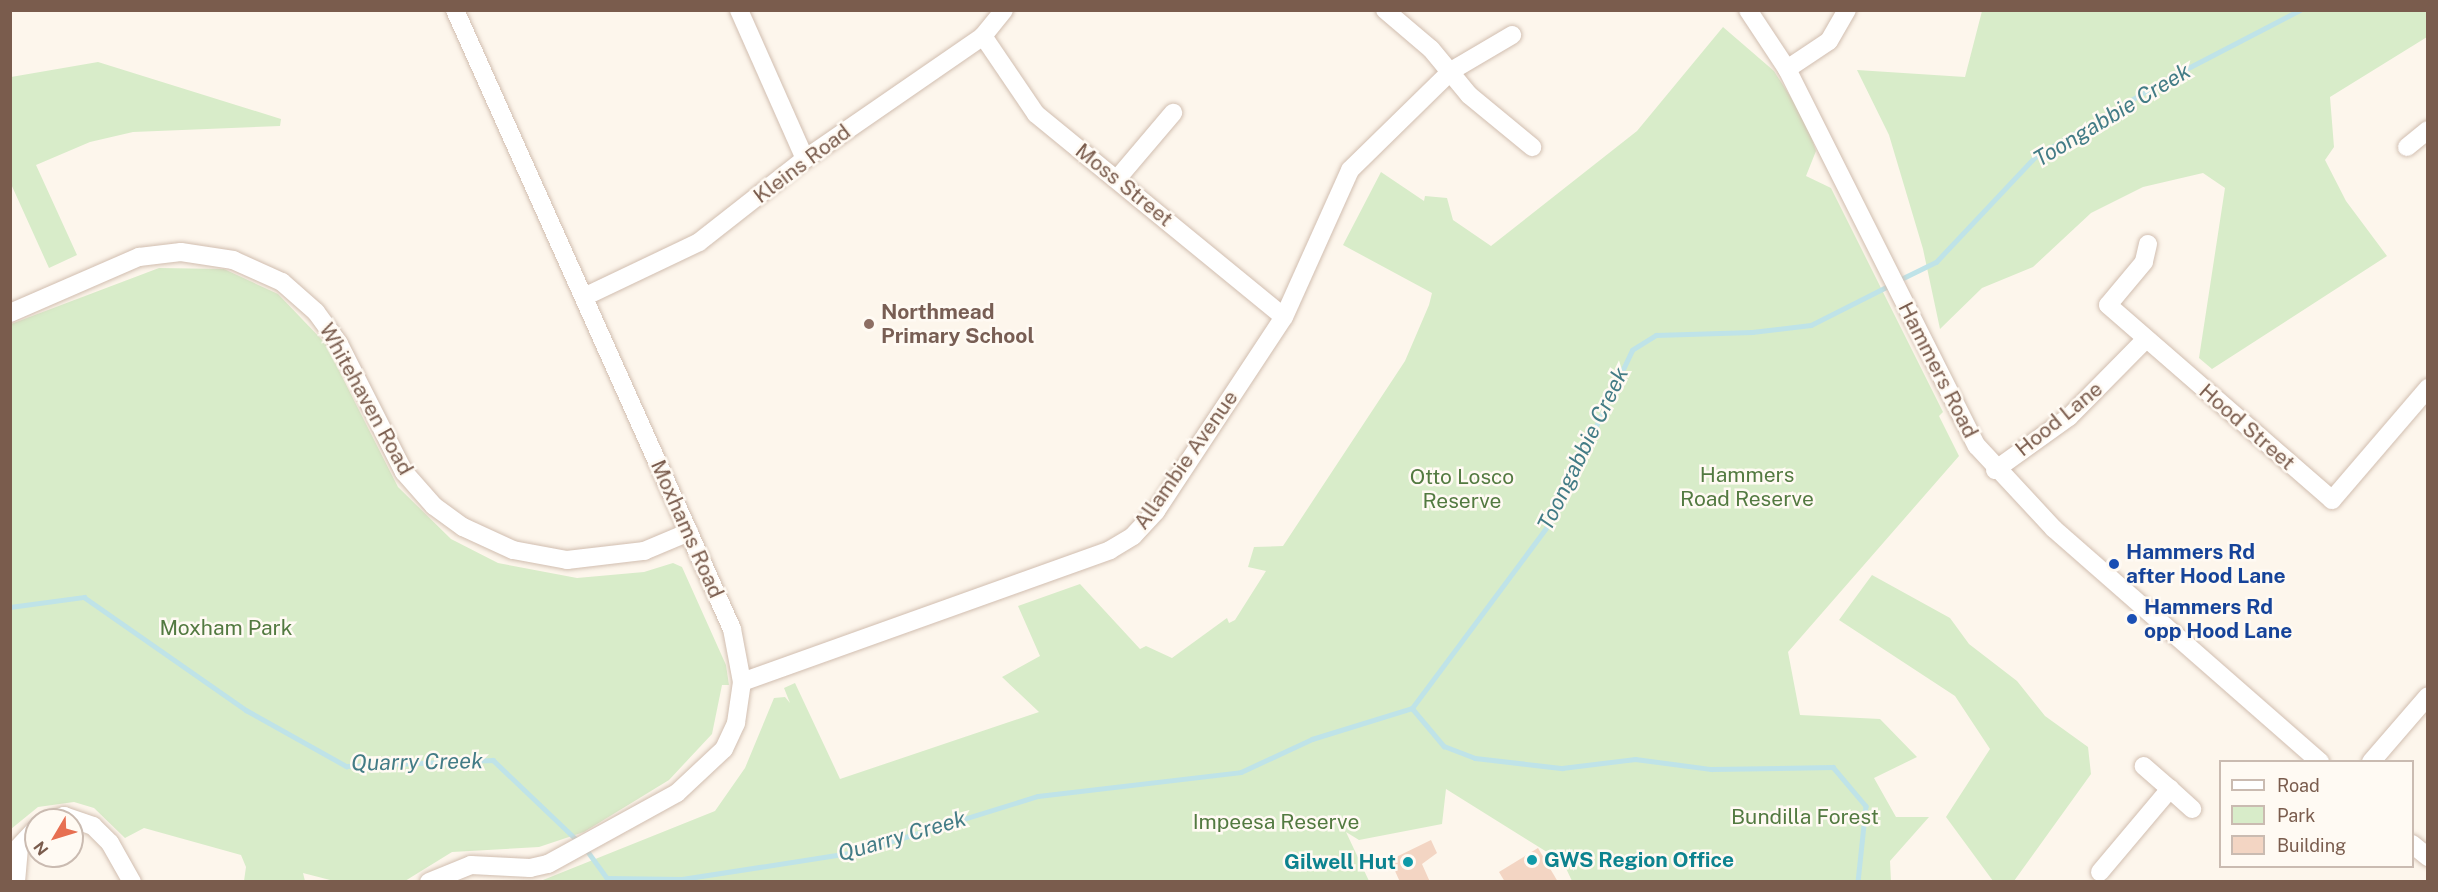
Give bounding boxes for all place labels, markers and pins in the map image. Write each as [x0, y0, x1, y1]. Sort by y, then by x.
place label: Northmead Primary School [881, 299, 1034, 349]
marker: Northmead Primary School [862, 317, 876, 331]
place label: Hammers Rd after Hood Lane [2126, 539, 2286, 589]
marker: Hammers Rd after Hood Lane [2107, 557, 2121, 571]
place label: Hammers Rd opp Hood Lane [2144, 594, 2292, 644]
marker: Hammers Rd opp Hood Lane [2125, 612, 2139, 626]
place label: GWS Region Office [1544, 847, 1734, 873]
place label: Gilwell Hut [1284, 849, 1396, 875]
marker: GWS Region Office [1525, 853, 1539, 867]
marker: Gilwell Hut [1401, 855, 1415, 869]

